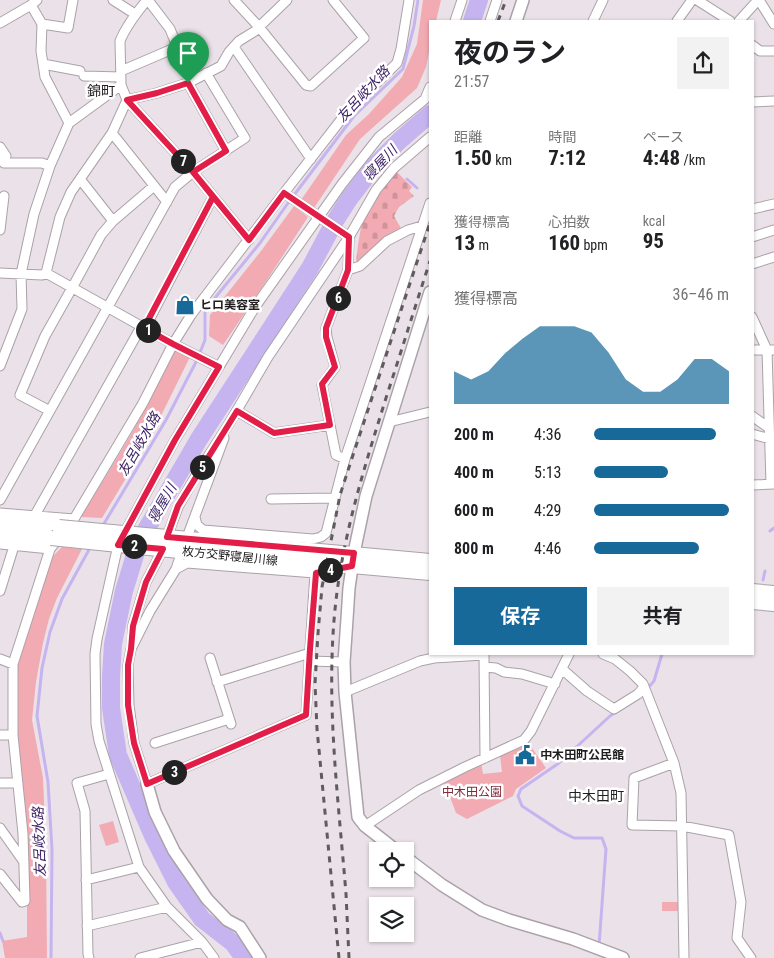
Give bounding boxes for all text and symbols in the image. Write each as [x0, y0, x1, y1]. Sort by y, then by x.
pin [167, 32, 209, 83]
text: 夜のラン [454, 36, 566, 69]
button: share [677, 37, 729, 89]
icon: arrive [174, 39, 202, 67]
water label: 友呂岐水路 [333, 62, 393, 125]
text: 21:57 [454, 72, 489, 91]
district label: 錦町 [87, 83, 115, 99]
text: 距離 [454, 129, 482, 145]
text: 時間 [548, 129, 576, 145]
text: ペース [643, 129, 684, 145]
water label: 寝屋川 [360, 141, 402, 184]
text: 1.50 [454, 146, 492, 170]
text: 7:12 [548, 146, 586, 170]
text: 4:48 [643, 146, 680, 170]
pin: 7 [170, 148, 196, 174]
text: km [492, 152, 512, 168]
text: /km [680, 152, 706, 168]
text: 7 [180, 153, 187, 169]
text: kcal [643, 213, 665, 229]
text: 獲得標高 [454, 214, 510, 230]
text: 心拍数 [548, 214, 590, 230]
text: 95 [643, 229, 664, 253]
text: 13 [454, 231, 475, 255]
text: 160 [548, 231, 580, 255]
text: m [475, 237, 489, 253]
text: bpm [580, 237, 608, 253]
text: 36–46 m [673, 285, 729, 304]
pin: 6 [326, 286, 350, 310]
text: 獲得標高 [454, 289, 518, 308]
text: 6 [335, 290, 342, 306]
shop icon: ヒロ美容室 [174, 294, 196, 316]
place label: ヒロ美容室 [200, 298, 260, 312]
pin: 1 [136, 318, 160, 342]
text: 1 [145, 322, 152, 338]
water label: 友呂岐水路 [115, 409, 164, 478]
text: 200 m [454, 425, 494, 444]
text: 4:36 [534, 425, 561, 444]
pin: 5 [190, 454, 214, 480]
text: 5 [199, 459, 206, 475]
text: 400 m [454, 463, 494, 482]
text: 5:13 [534, 463, 561, 482]
water label: 寝屋川 [145, 479, 180, 525]
text: 600 m [454, 501, 494, 520]
text: 4:29 [534, 501, 561, 520]
pin: 2 [122, 534, 146, 558]
text: 2 [131, 538, 138, 554]
text: 800 m [454, 539, 494, 558]
text: 4:46 [534, 539, 561, 558]
street label: 枚方交野寝屋川線 [182, 544, 278, 568]
pin: 4 [318, 558, 342, 582]
text: 4 [327, 562, 334, 578]
button: 保存 [454, 587, 587, 645]
button: 共有 [597, 587, 729, 645]
public building icon: 中木田町公民館 [514, 744, 536, 766]
place label: 中木田町公民館 [540, 748, 624, 762]
pin: 3 [162, 760, 186, 784]
text: 3 [171, 764, 178, 780]
park label: 中木田公園 [442, 785, 502, 799]
district label: 中木田町 [568, 788, 624, 804]
water label: 友呂岐水路 [30, 806, 48, 877]
map controls [369, 842, 414, 942]
button: locate [369, 842, 414, 887]
button: layers [369, 897, 414, 942]

